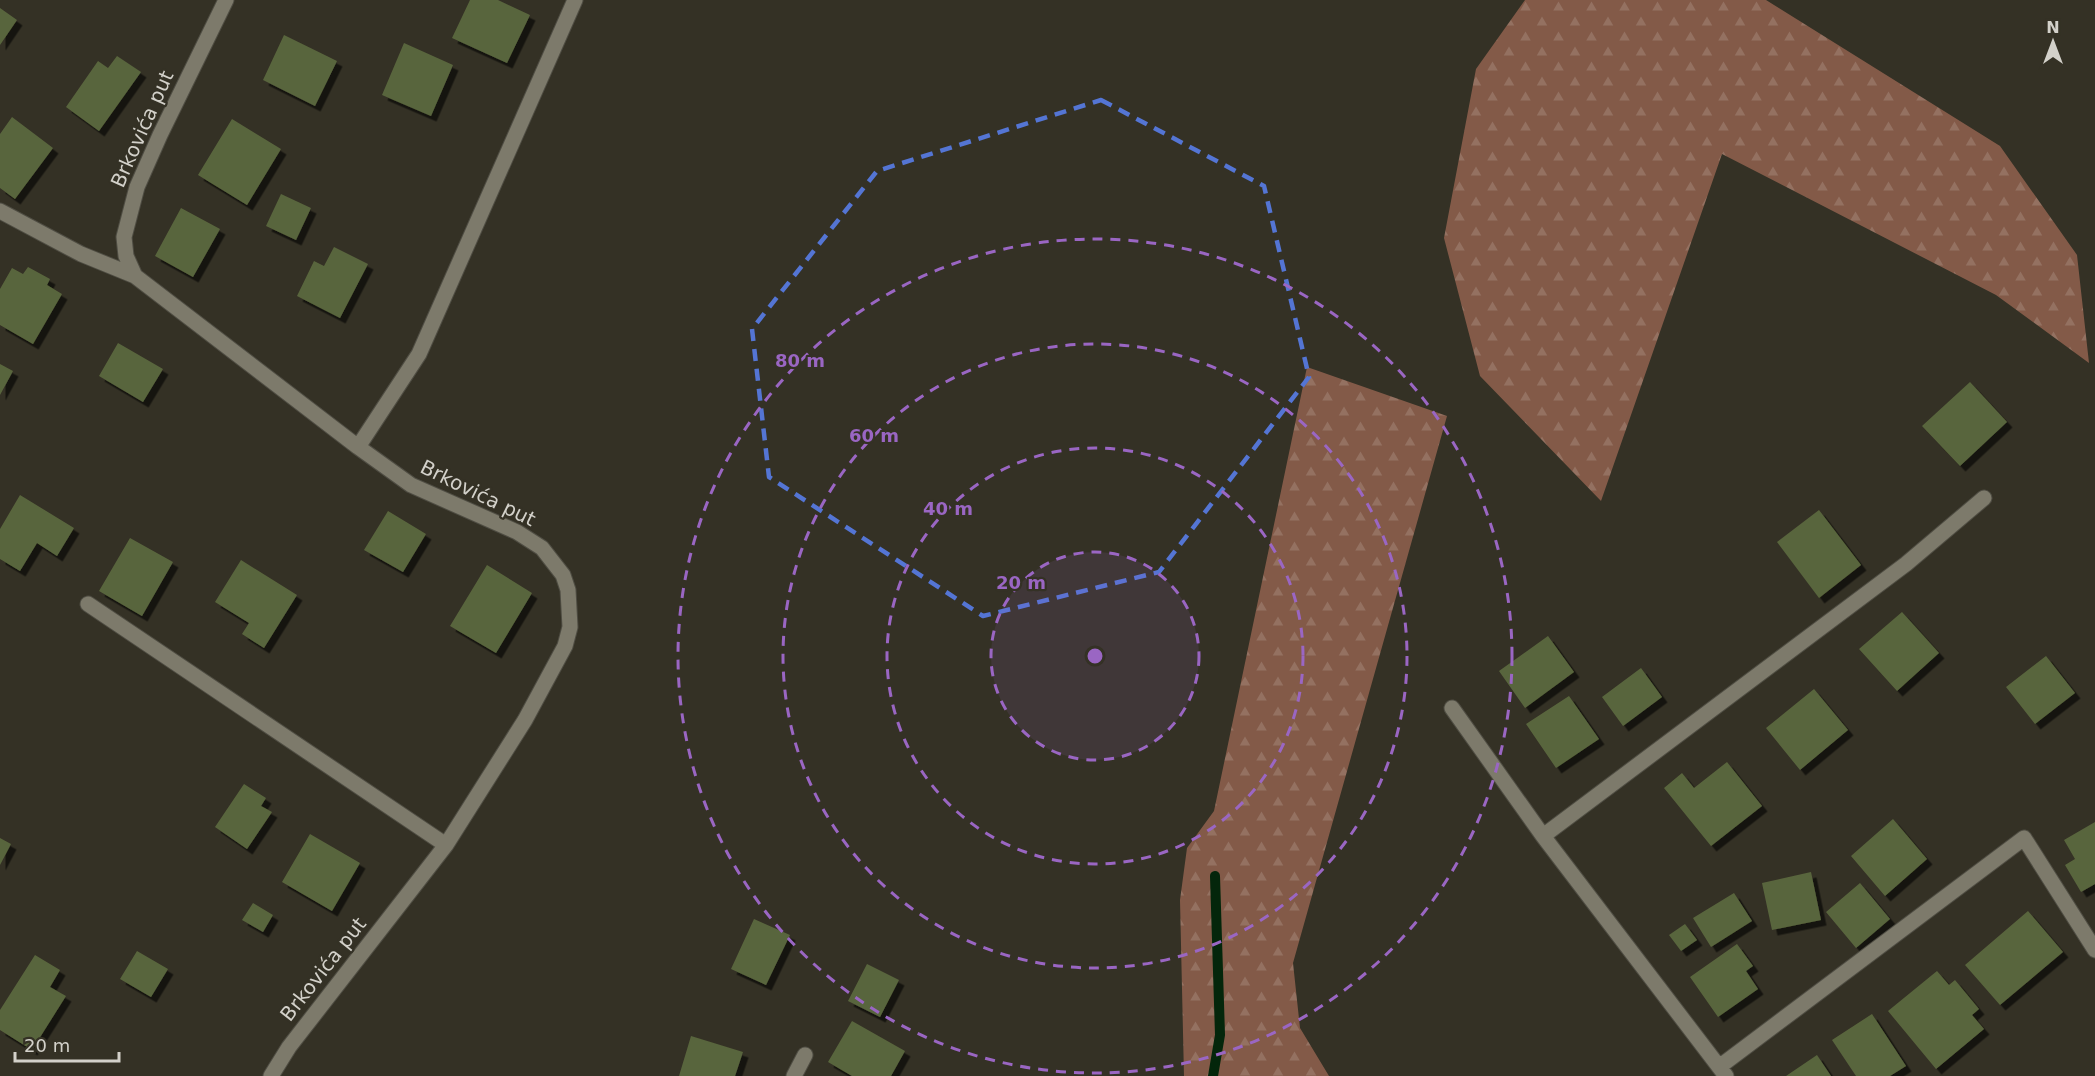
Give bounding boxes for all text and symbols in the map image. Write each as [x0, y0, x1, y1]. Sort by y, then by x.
north arrow [2023, 12, 2083, 72]
text: N [2046, 18, 2060, 37]
street label: Brkovića put [106, 67, 179, 191]
text: 80 m [775, 350, 825, 371]
text: 60 m [849, 425, 899, 446]
street label: Brkovića put [416, 455, 540, 531]
text: 40 m [923, 498, 973, 519]
text: 20 m [996, 572, 1046, 593]
centre of rings [1085, 646, 1105, 666]
street label: Brkovića put [275, 912, 371, 1026]
scale bar [15, 1025, 118, 1063]
text: 20 m [24, 1035, 70, 1056]

